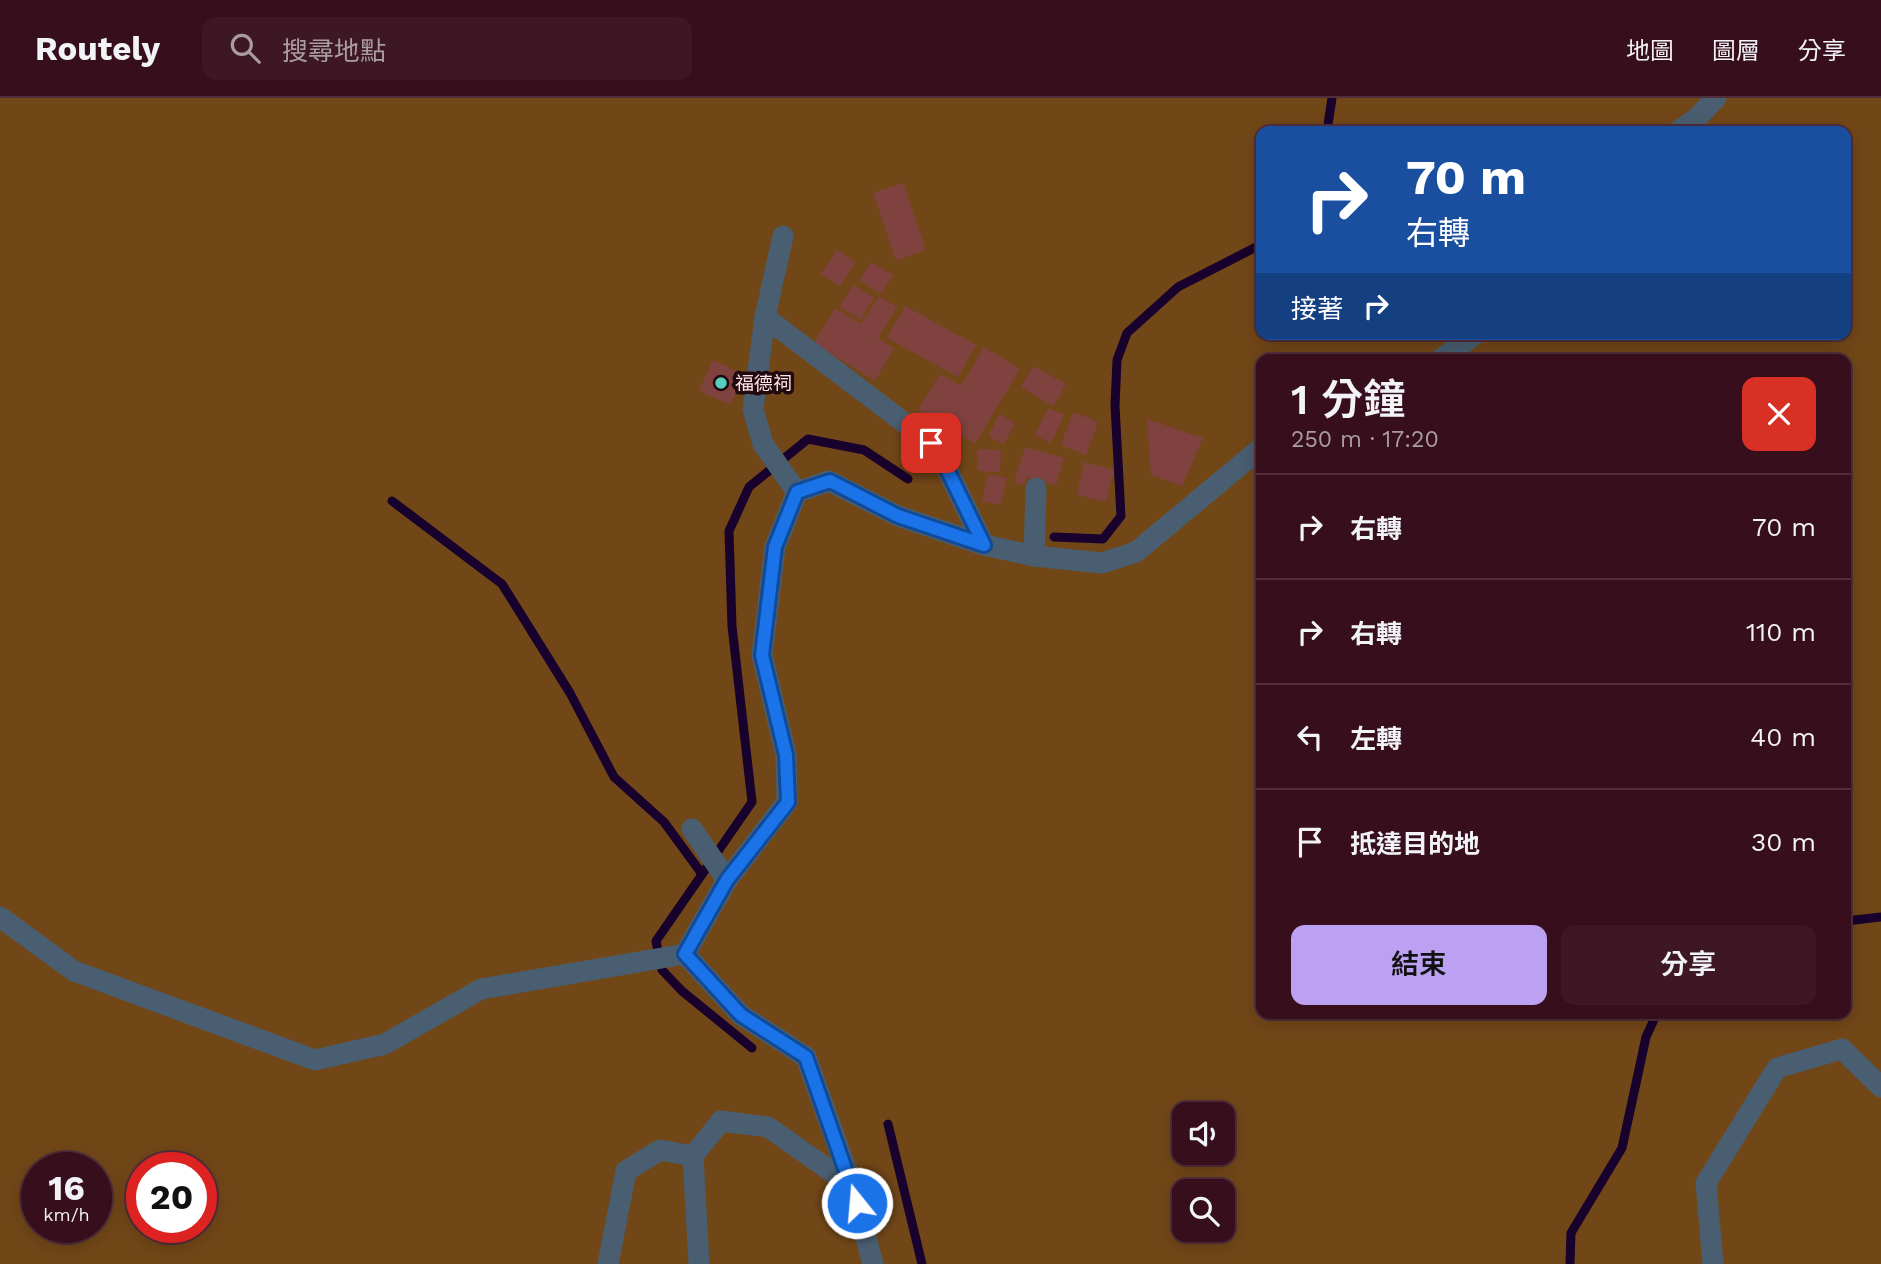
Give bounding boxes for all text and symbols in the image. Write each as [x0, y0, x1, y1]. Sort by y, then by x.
search box [202, 17, 692, 80]
text: Routely [35, 29, 160, 68]
icon: search [226, 29, 264, 67]
text: 搜尋地點 [282, 36, 386, 66]
text: 地圖 [1626, 37, 1674, 65]
text: 圖層 [1712, 37, 1760, 65]
text: 分享 [1798, 37, 1846, 65]
text: 70 m [1406, 148, 1526, 206]
icon: right [1291, 154, 1382, 245]
text: 右轉 [1406, 214, 1470, 252]
icon: right [1357, 287, 1395, 325]
text: 接著 [1291, 294, 1343, 324]
place label: 福德祠 [735, 372, 792, 395]
marker: 福德祠 [713, 375, 729, 391]
text: 1 分鐘 [1291, 375, 1405, 424]
button: close [1742, 377, 1816, 451]
pin [901, 413, 961, 473]
icon: arrive [912, 424, 950, 462]
text: 250 m · 17:20 [1291, 426, 1439, 453]
icon: right [1291, 508, 1329, 546]
text: 70 m [1752, 512, 1816, 542]
text: 右轉 [1350, 514, 1402, 544]
icon: right [1291, 613, 1329, 651]
text: 110 m [1746, 617, 1816, 647]
text: 右轉 [1350, 619, 1402, 649]
icon: left [1291, 718, 1329, 756]
text: 40 m [1750, 722, 1816, 752]
text: 左轉 [1350, 724, 1402, 754]
icon: arrive [1291, 823, 1329, 861]
text: 30 m [1751, 827, 1816, 857]
text: 抵達目的地 [1350, 829, 1480, 859]
button: 結束 [1291, 925, 1547, 1005]
button: 分享 [1561, 925, 1816, 1005]
map controls [1172, 1102, 1235, 1242]
button: sound [1172, 1102, 1235, 1165]
speed limit sign: 20 [126, 1152, 217, 1243]
position arrow [820, 1166, 894, 1240]
text: 16 [48, 1167, 85, 1209]
button: search [1172, 1179, 1235, 1242]
text: km/h [43, 1204, 90, 1225]

